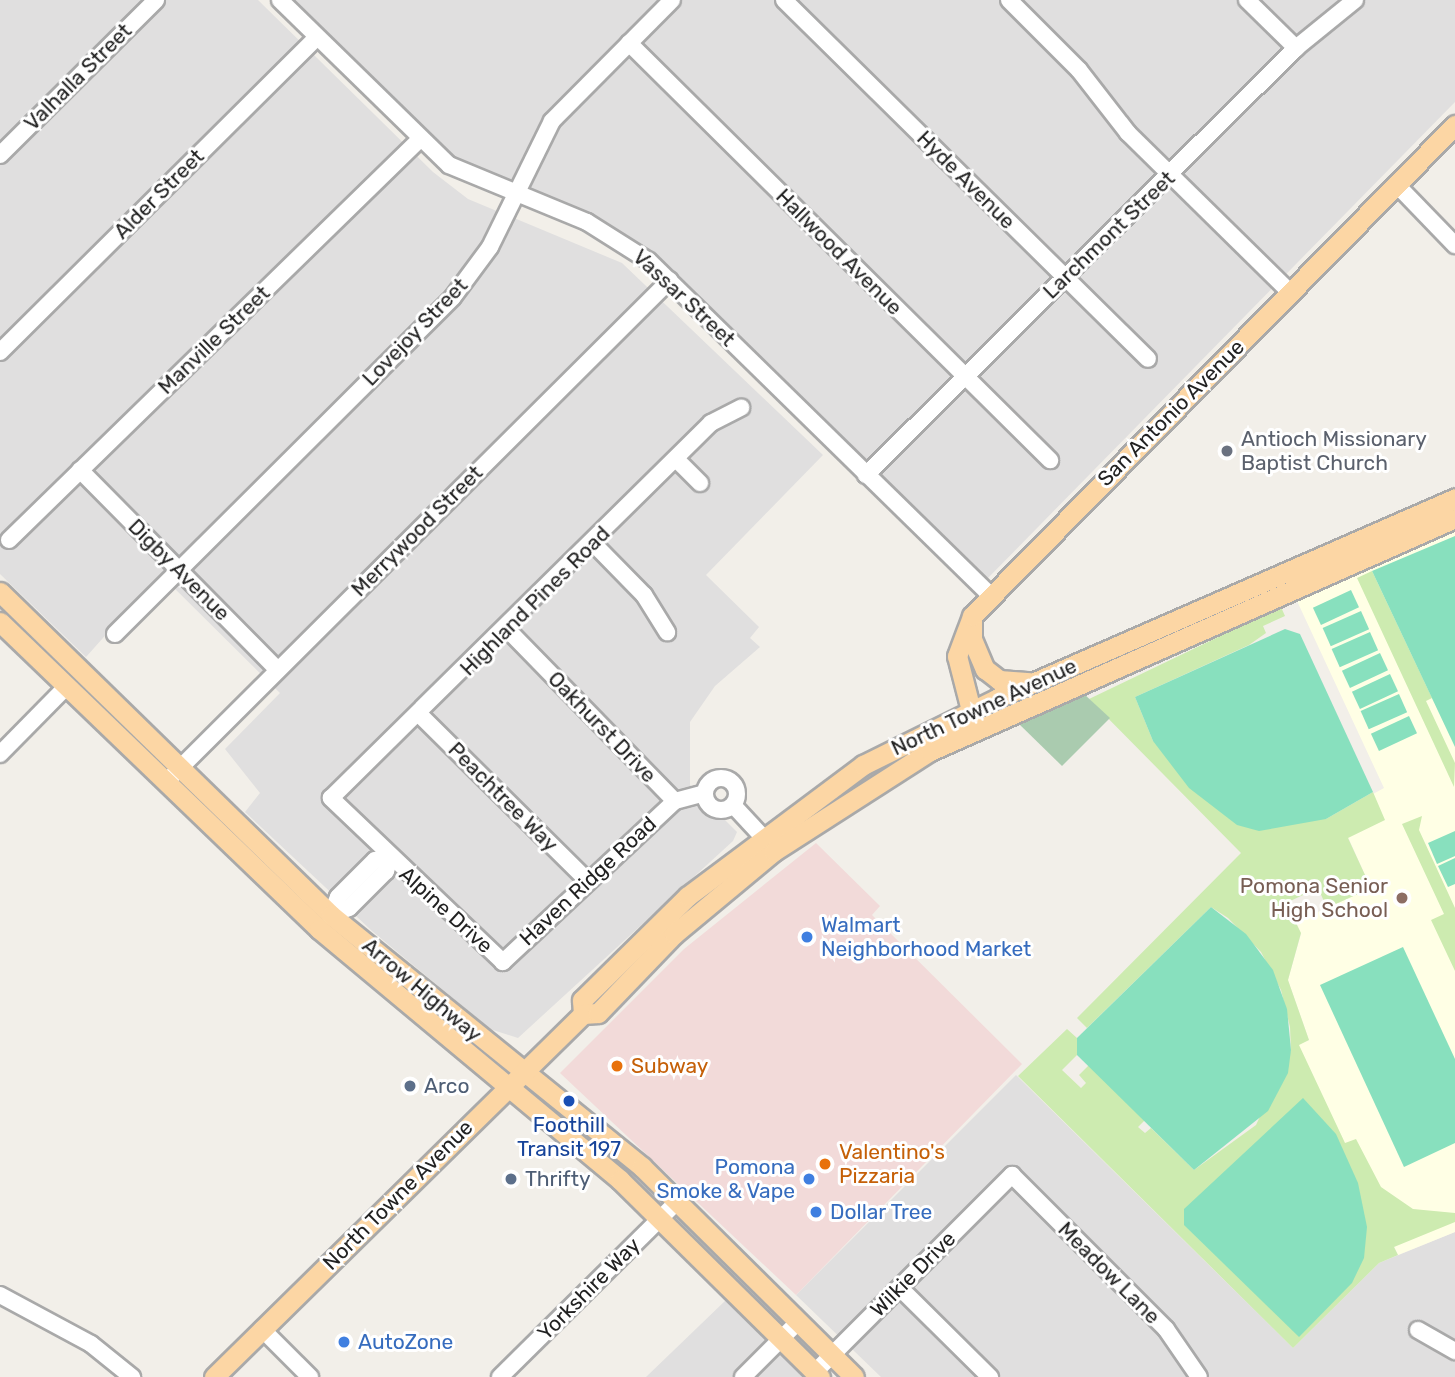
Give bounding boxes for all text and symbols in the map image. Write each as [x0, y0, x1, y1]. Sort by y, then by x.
street label: Valhalla Street [19, 18, 137, 136]
street label: Hyde Avenue [911, 125, 1021, 235]
street label: Alder Street [109, 144, 209, 244]
street label: Larchmont Street [1038, 166, 1180, 304]
street label: Hallwood Avenue [770, 183, 908, 321]
street label: Vassar Street [627, 244, 741, 352]
street label: Lovejoy Street [357, 273, 473, 391]
street label: Manville Street [153, 280, 275, 400]
street label: San Antonio Avenue [1092, 334, 1250, 492]
place label: Antioch Missionary Baptist Church [1241, 426, 1427, 476]
marker: Antioch Missionary Baptist Church [1219, 443, 1235, 459]
street label: Merrywood Street [346, 460, 488, 602]
street label: Digby Avenue [123, 514, 235, 626]
street label: Highland Pines Road [455, 521, 615, 681]
street label: North Towne Avenue [887, 653, 1081, 761]
street label: Oakhurst Drive [543, 666, 661, 788]
street label: Peachtree Way [443, 737, 563, 857]
street label: Haven Ridge Road [514, 811, 662, 951]
street label: Alpine Drive [394, 862, 498, 958]
place label: Pomona Senior High School [1240, 873, 1388, 923]
marker: Pomona Senior High School [1394, 890, 1410, 906]
place label: Walmart Neighborhood Market [821, 912, 1031, 962]
marker: Walmart Neighborhood Market [799, 929, 815, 945]
street label: Arrow Highway [357, 933, 487, 1047]
place label: Subway [631, 1053, 708, 1079]
marker: Subway [609, 1058, 625, 1074]
place label: Arco [424, 1073, 469, 1099]
marker: Arco [402, 1078, 418, 1094]
marker: Foothill Transit 197 [561, 1093, 577, 1109]
place label: Foothill Transit 197 [517, 1112, 621, 1162]
street label: North Towne Avenue [317, 1114, 479, 1276]
place label: Valentino's Pizzaria [839, 1139, 945, 1189]
place label: Pomona Smoke & Vape [656, 1154, 795, 1204]
marker: Valentino's Pizzaria [817, 1156, 833, 1172]
place label: Thrifty [525, 1166, 590, 1192]
marker: Thrifty [503, 1171, 519, 1187]
marker: Pomona Smoke & Vape [801, 1171, 817, 1187]
place label: Dollar Tree [830, 1199, 933, 1225]
marker: Dollar Tree [808, 1204, 824, 1220]
street label: Meadow Lane [1053, 1217, 1165, 1329]
street label: Wilkie Drive [865, 1226, 961, 1322]
street label: Yorkshire Way [532, 1232, 646, 1346]
place label: AutoZone [358, 1329, 453, 1355]
marker: AutoZone [336, 1334, 352, 1350]

